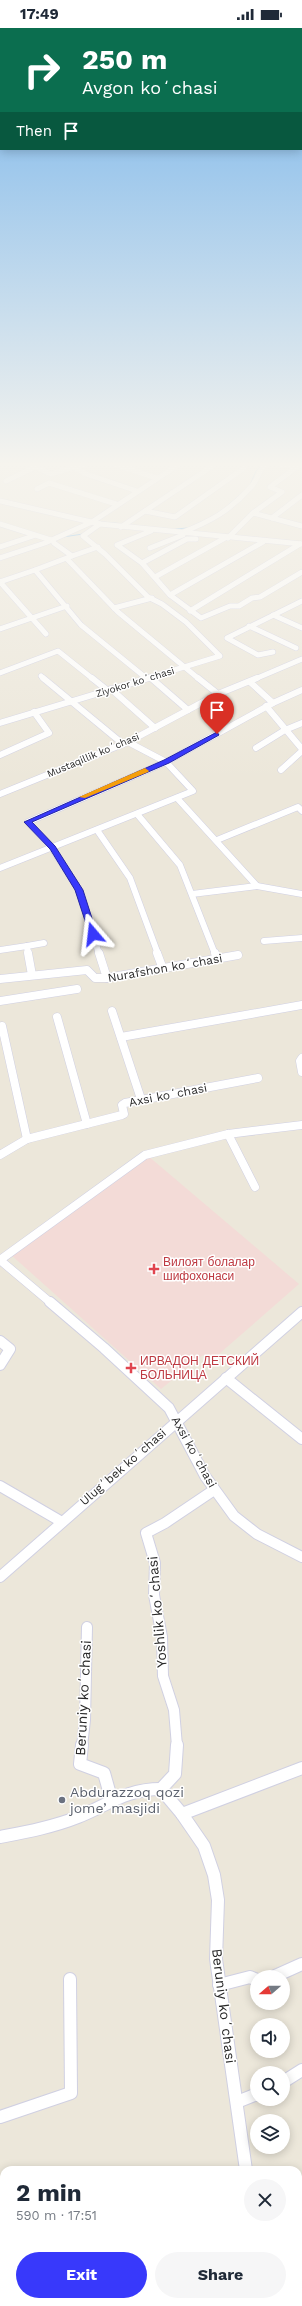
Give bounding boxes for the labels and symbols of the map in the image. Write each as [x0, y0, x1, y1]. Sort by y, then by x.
street label: Ziyokor koʻchasi [94, 665, 176, 699]
pin [200, 693, 234, 734]
street label: Mustaqillik koʻchasi [45, 731, 141, 779]
position arrow [72, 913, 114, 955]
street label: Nurafshon koʻchasi [107, 951, 223, 985]
street label: Axsi koʻchasi [128, 1081, 208, 1109]
place label: Вилоят болалар шифохонаси [163, 1255, 255, 1283]
marker: Вилоят болалар шифохонаси [148, 1263, 160, 1275]
place label: ИРВАДОН ДЕТСКИЙ БОЛЬНИЦА [140, 1353, 259, 1382]
marker: ИРВАДОН ДЕТСКИЙ БОЛЬНИЦА [125, 1362, 137, 1374]
street label: Axsi koʻchasi [169, 1414, 219, 1490]
street label: Ulugʻbek koʻchasi [77, 1426, 169, 1508]
street label: Yoshlik koʻchasi [144, 1556, 170, 1668]
street label: Beruniy koʻchasi [72, 1640, 94, 1756]
place label: Abdurazzoq qozi jome’ masjidi [68, 1784, 184, 1816]
marker: Abdurazzoq qozi jome’ masjidi [57, 1795, 67, 1805]
street label: Beruniy koʻchasi [209, 1948, 239, 2064]
north arrow [250, 1970, 290, 2010]

